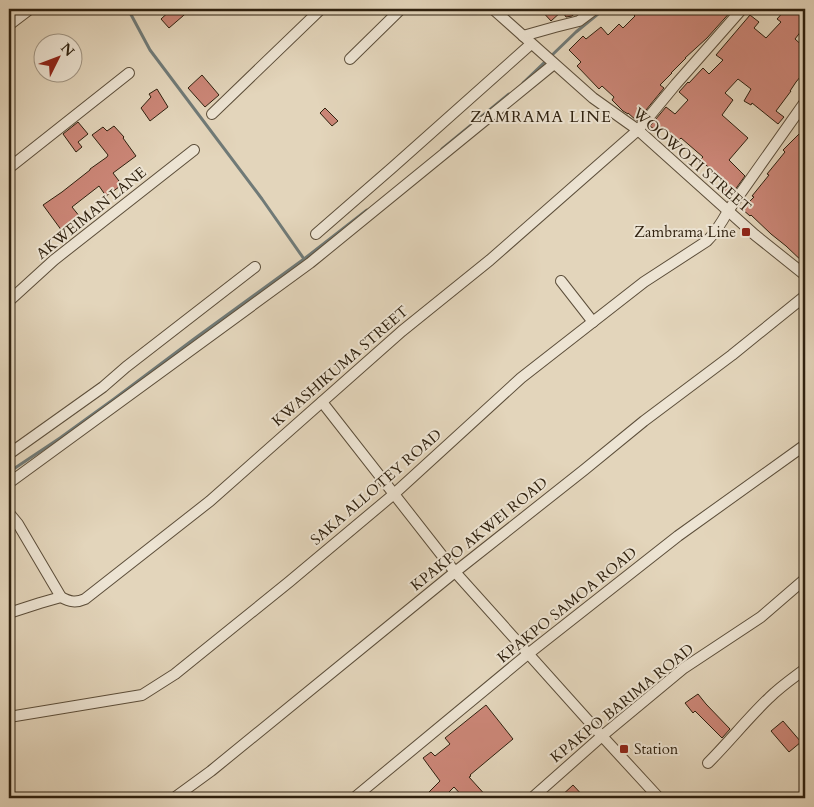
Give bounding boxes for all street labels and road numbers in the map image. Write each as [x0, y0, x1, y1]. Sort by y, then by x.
street label: WOOWOTI STREET [628, 102, 755, 217]
street label: AKWEIMAN LANE [32, 162, 150, 264]
street label: KWASHIKUMA STREET [268, 301, 412, 431]
street label: SAKA ALLOTEY ROAD [306, 424, 446, 550]
street label: KPAKPO AKWEI ROAD [406, 473, 552, 595]
street label: KPAKPO SAMOA ROAD [493, 543, 641, 667]
street label: KPAKPO BARIMA ROAD [546, 639, 698, 767]

